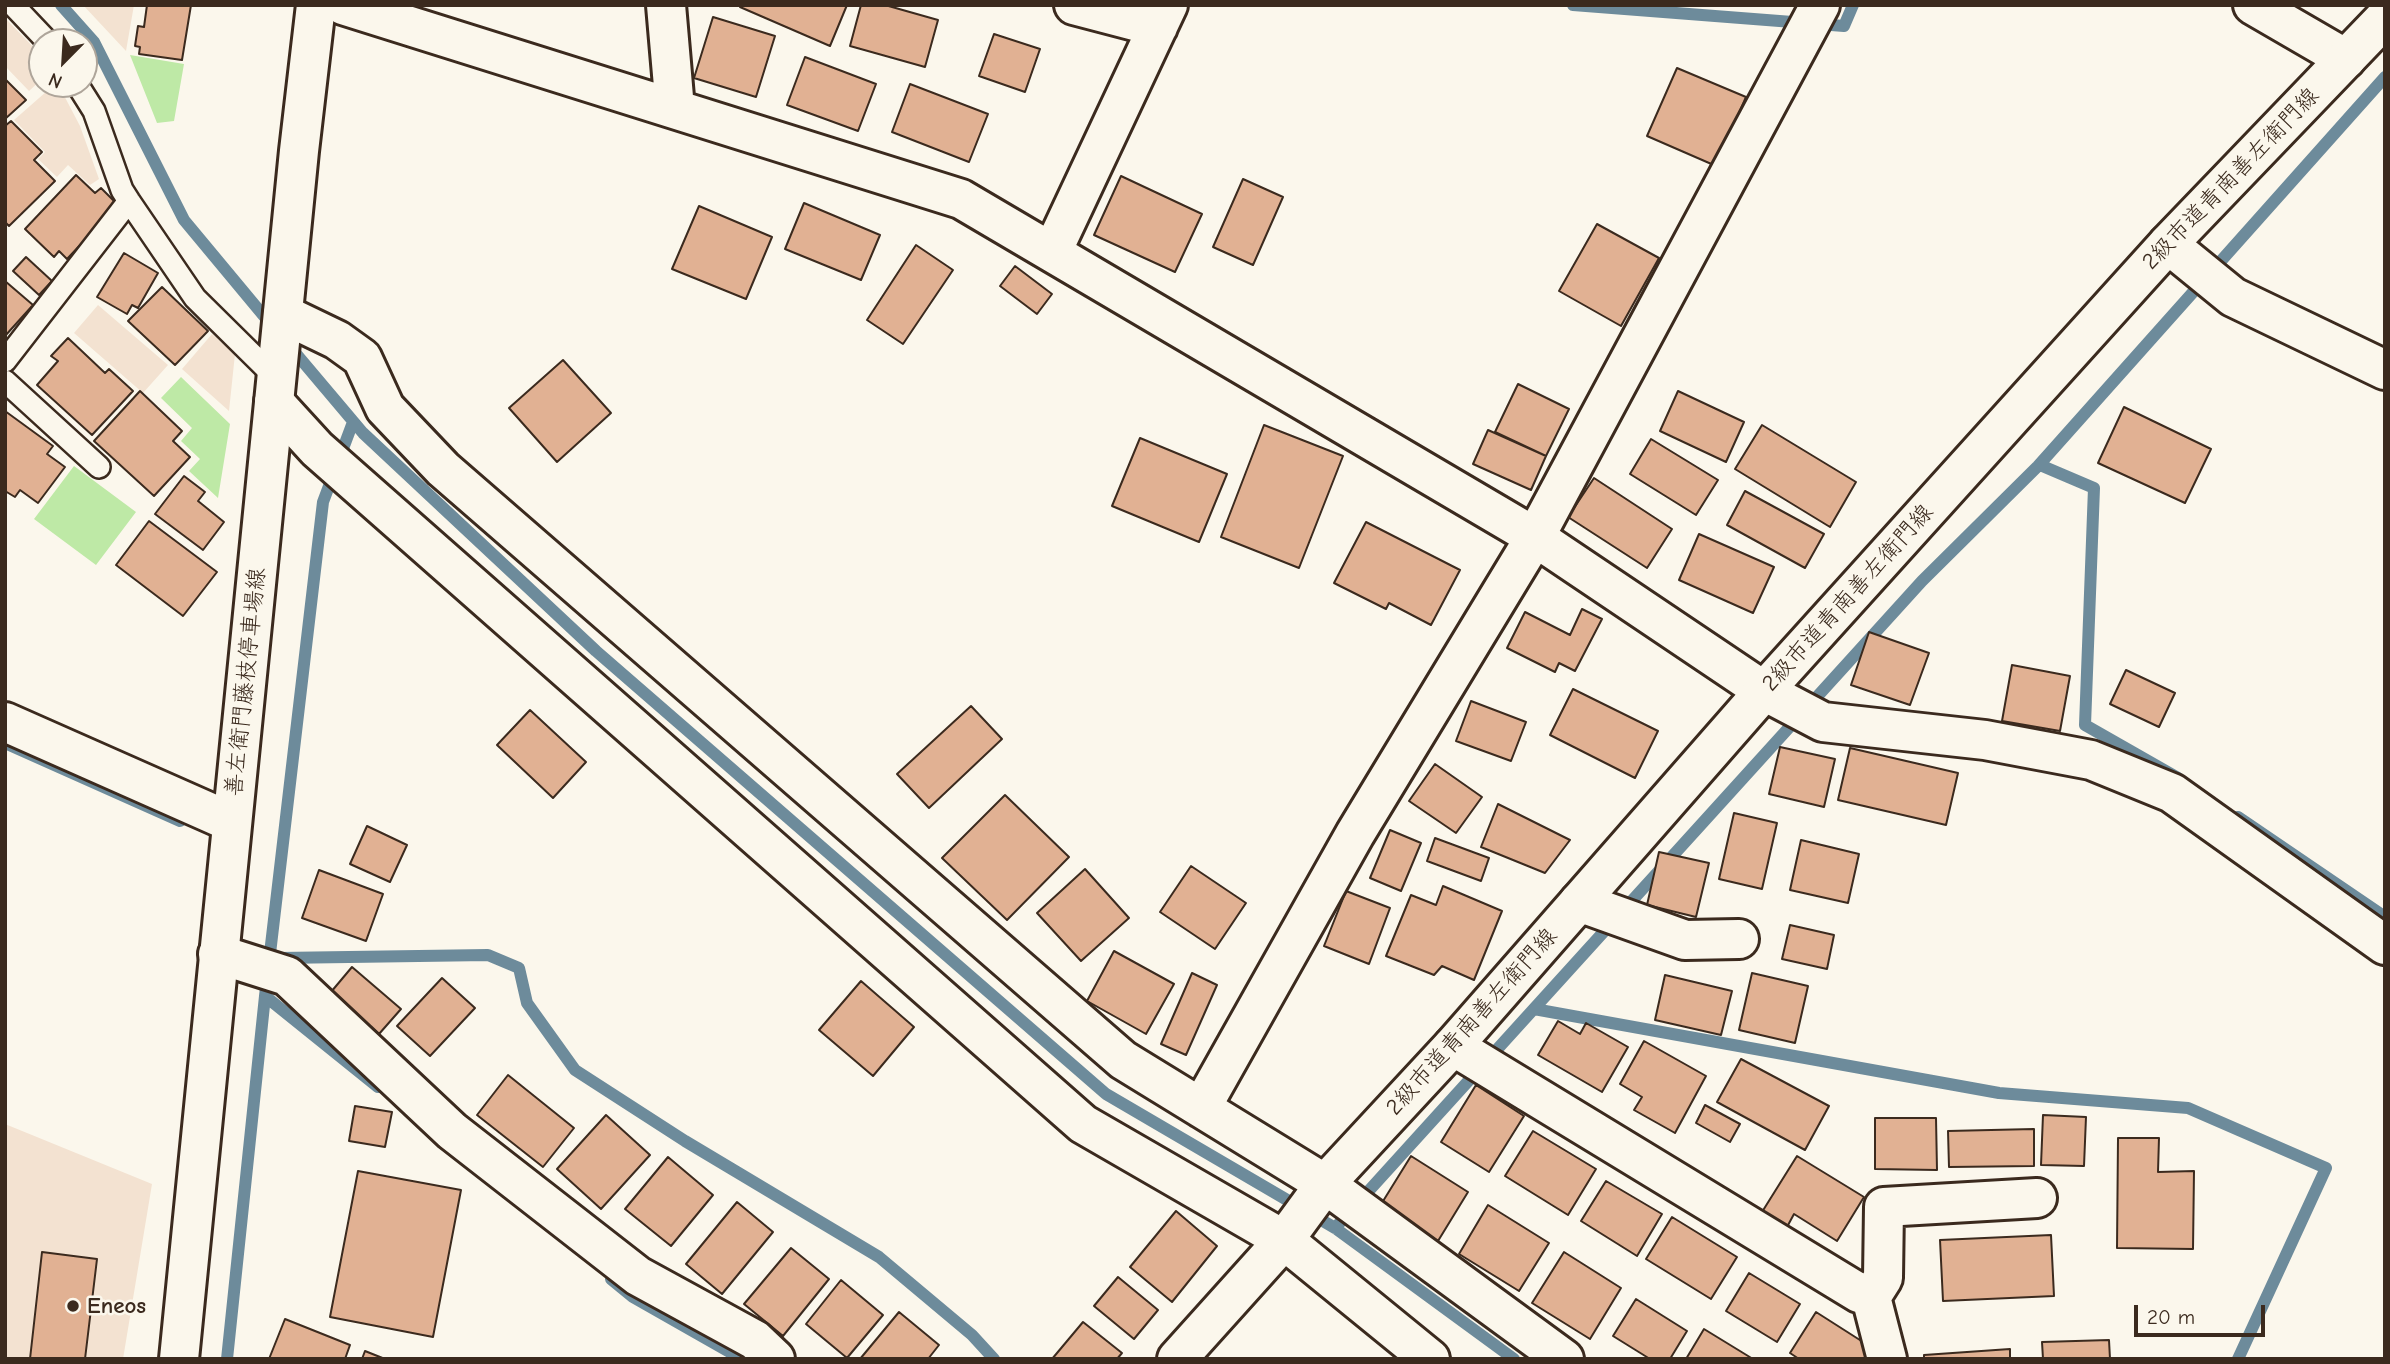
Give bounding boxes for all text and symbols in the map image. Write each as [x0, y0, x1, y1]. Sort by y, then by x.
north arrow [28, 28, 98, 98]
text: N [45, 68, 65, 93]
street label: 2級市道青南善左衛門線 [2137, 82, 2325, 276]
street label: 2級市道青南善左衛門線 [1757, 499, 1939, 697]
street label: 善左衛門藤枝停車場線 [220, 566, 272, 798]
street label: 2級市道青南善左衛門線 [1381, 923, 1563, 1121]
scale bar [2138, 1290, 2269, 1334]
place label: Eneos [87, 1292, 146, 1320]
marker: Eneos [65, 1298, 81, 1314]
text: 20 m [2147, 1305, 2195, 1329]

